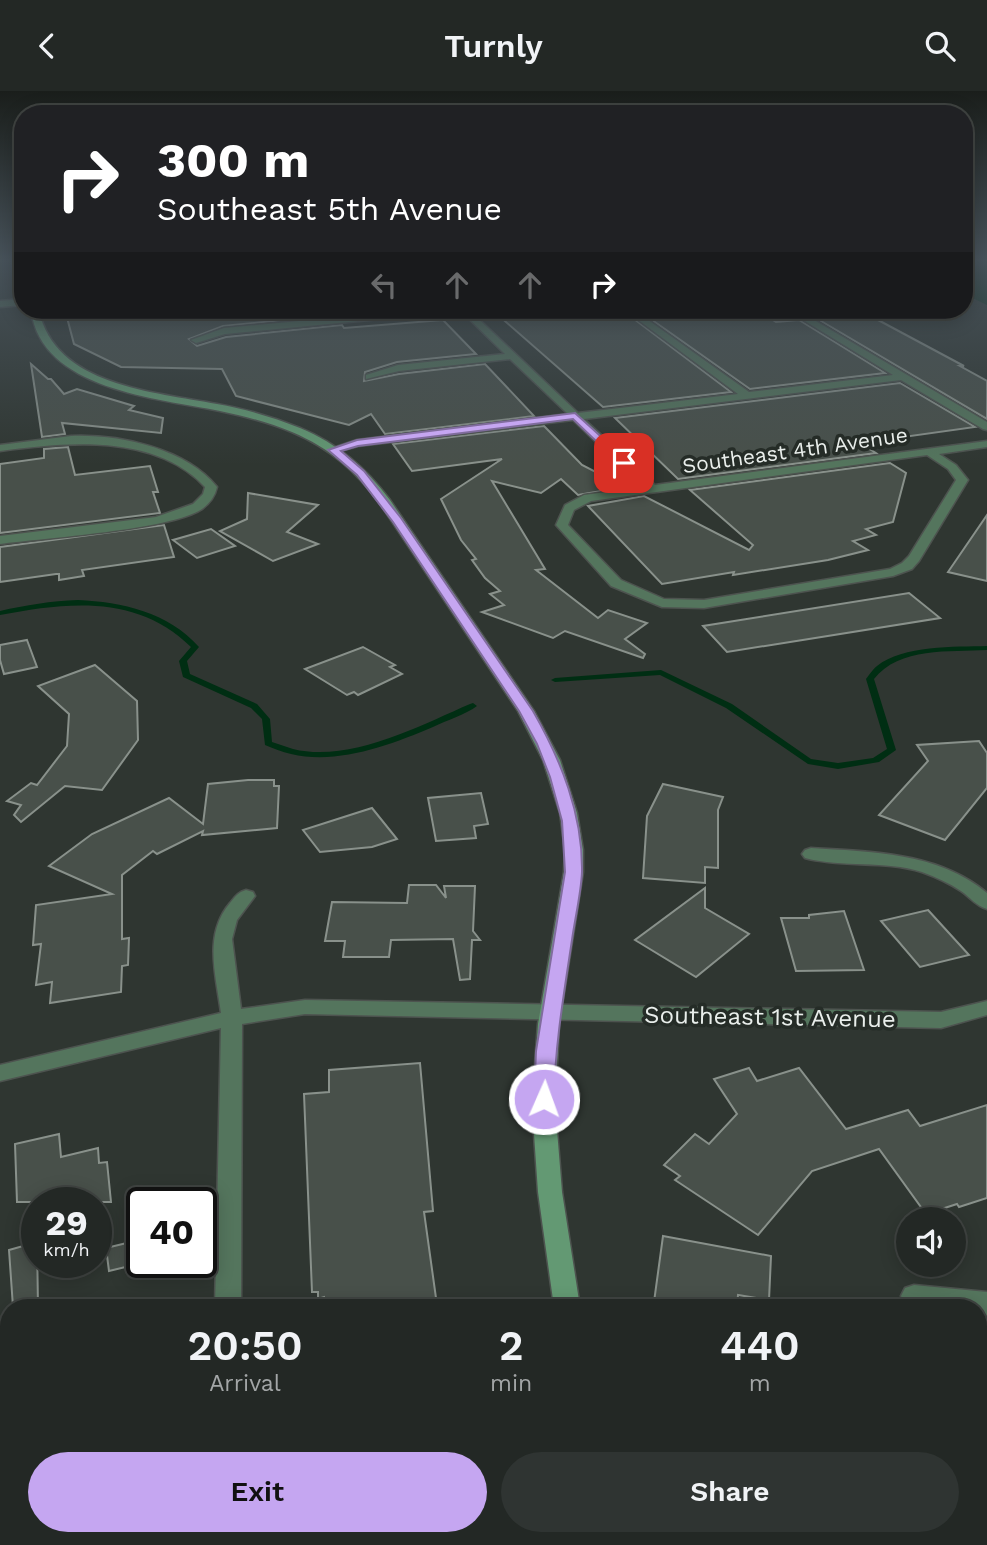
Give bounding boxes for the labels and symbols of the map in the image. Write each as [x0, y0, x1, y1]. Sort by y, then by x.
street label: Southeast 4th Avenue [681, 422, 909, 478]
pin [594, 433, 654, 493]
street label: Southeast 1st Avenue [644, 1001, 896, 1033]
position arrow [507, 1062, 581, 1136]
speed limit sign: 40 [126, 1187, 217, 1278]

